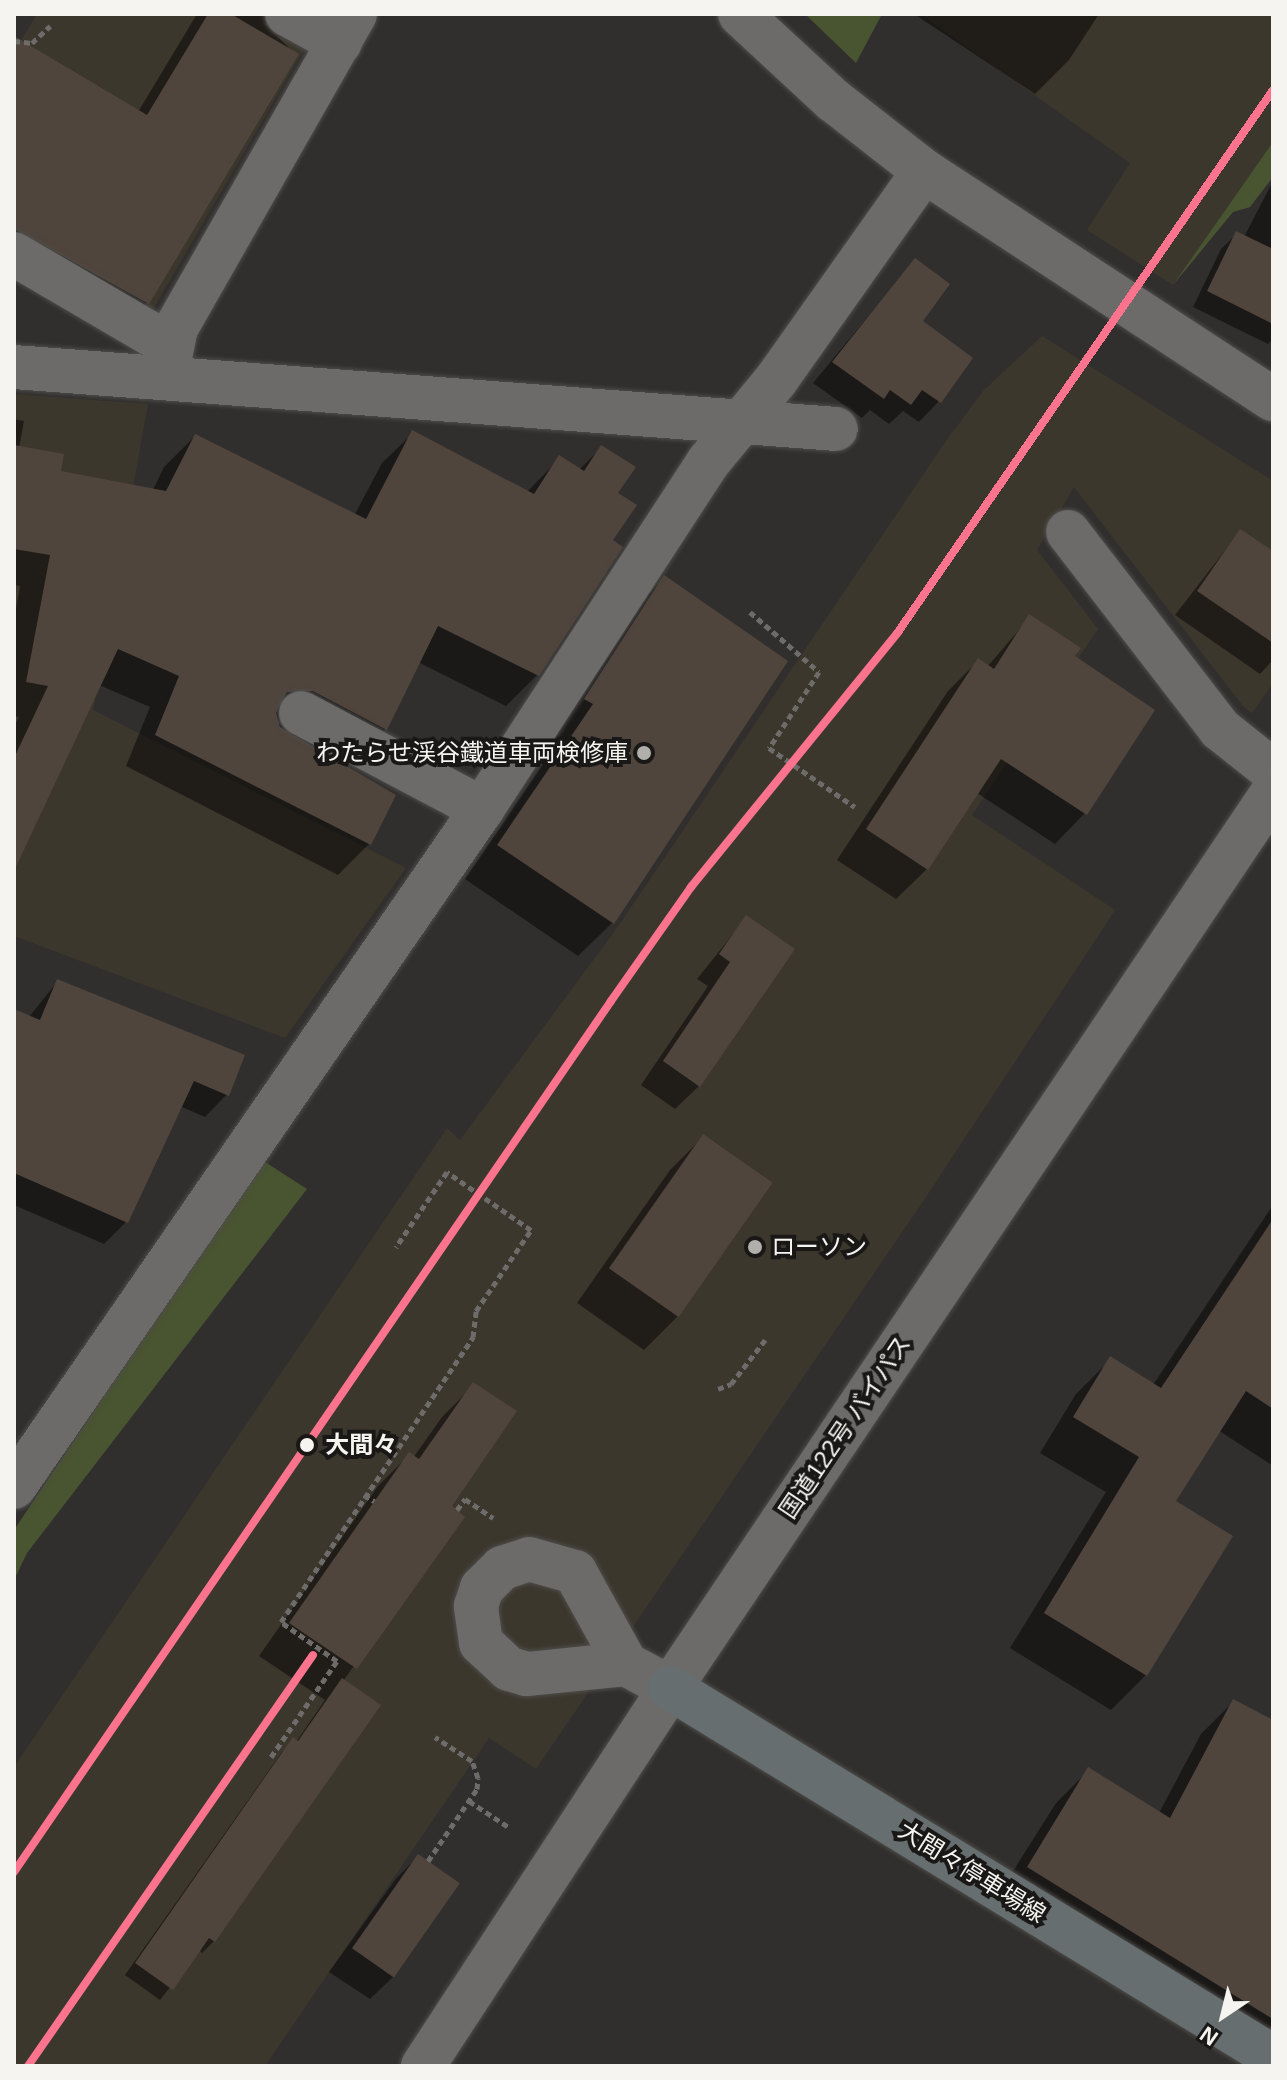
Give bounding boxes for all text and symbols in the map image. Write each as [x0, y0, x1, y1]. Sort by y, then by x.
place label: わたらせ渓谷鐵道車両検修庫 [316, 739, 628, 767]
marker: わたらせ渓谷鐵道車両検修庫 [635, 744, 653, 762]
place label: ローソン [771, 1233, 867, 1261]
marker: ローソン [746, 1238, 764, 1256]
street label: 国道122号 バイパス [773, 1330, 917, 1524]
place label: 大間々 [325, 1431, 397, 1459]
marker: 大間々 [296, 1434, 318, 1456]
street label: 大間々停車場線 [893, 1815, 1051, 1929]
north arrow [1183, 1976, 1263, 2056]
text: N [1195, 2021, 1223, 2051]

